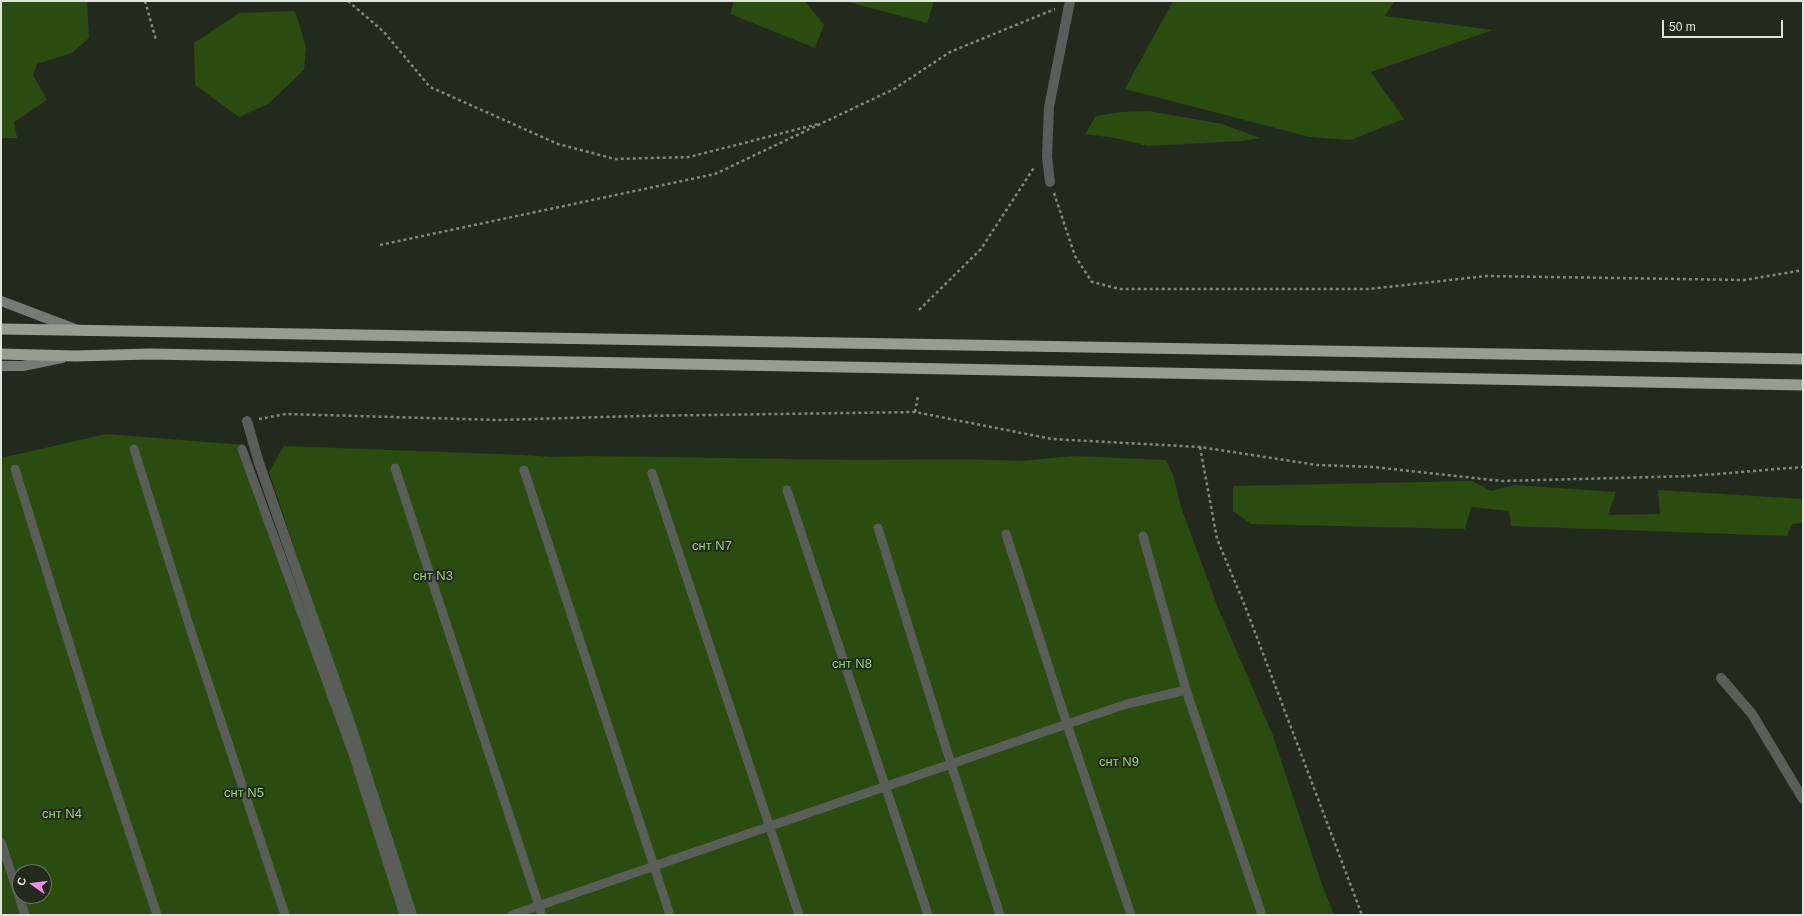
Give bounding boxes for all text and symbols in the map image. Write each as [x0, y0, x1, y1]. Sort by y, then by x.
scale bar [1664, 12, 1785, 38]
text: 50 m [1669, 20, 1696, 34]
park label: снт N7 [692, 538, 732, 554]
park label: снт N3 [413, 568, 453, 584]
park label: снт N8 [832, 656, 872, 672]
park label: снт N9 [1099, 754, 1139, 770]
park label: снт N5 [224, 785, 264, 801]
park label: снт N4 [42, 806, 82, 822]
north arrow [12, 864, 52, 904]
text: С [15, 876, 28, 887]

